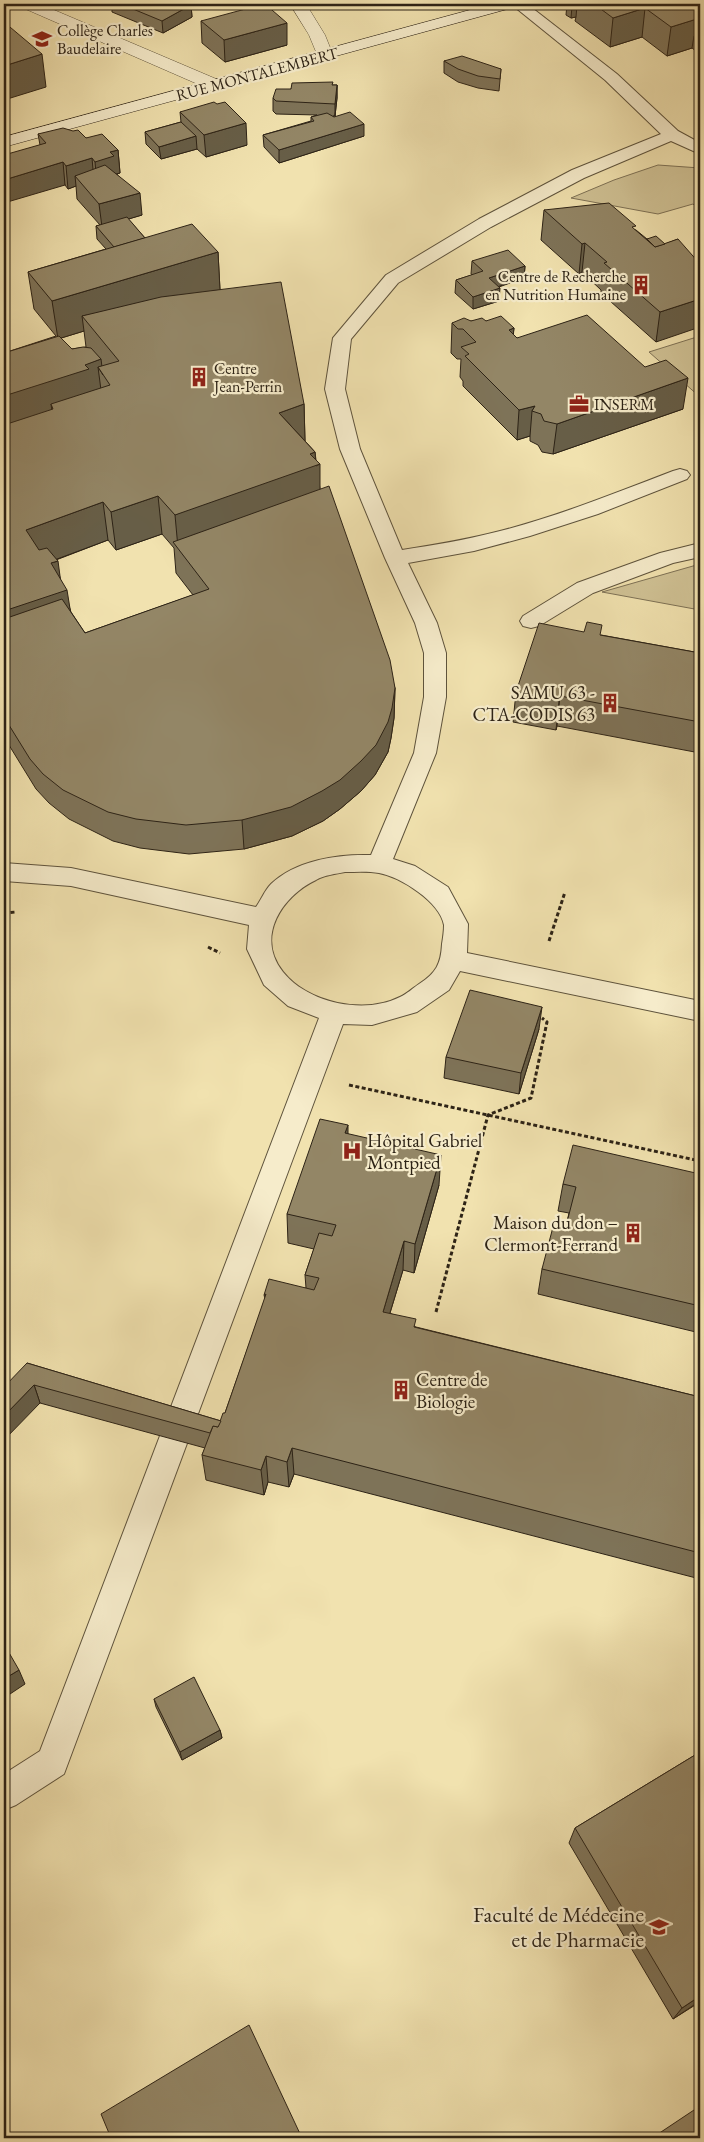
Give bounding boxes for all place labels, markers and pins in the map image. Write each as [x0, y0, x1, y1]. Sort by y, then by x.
place label: Collège Charles Baudelaire [57, 20, 153, 59]
school or university icon: Collège Charles Baudelaire [31, 28, 53, 50]
place label: Centre de Recherche en Nutrition Humaine [485, 266, 626, 305]
building icon: Centre de Recherche en Nutrition Humaine [630, 274, 652, 296]
place label: Centre Jean-Perrin [212, 358, 283, 397]
building icon: Centre Jean-Perrin [188, 366, 210, 388]
office icon: INSERM [568, 393, 590, 415]
place label: INSERM [594, 394, 654, 415]
place label: SAMU 63 - CTA-CODIS 63 [472, 680, 595, 727]
building icon: SAMU 63 - CTA-CODIS 63 [599, 692, 621, 714]
place label: Hôpital Gabriel Montpied [367, 1128, 483, 1175]
hospital icon: Hôpital Gabriel Montpied [341, 1140, 363, 1162]
place label: Maison du don – Clermont-Ferrand [484, 1210, 618, 1257]
building icon: Maison du don – Clermont-Ferrand [622, 1222, 644, 1244]
place label: Centre de Biologie [416, 1367, 487, 1414]
building icon: Centre de Biologie [390, 1379, 412, 1401]
place label: Faculté de Médecine et de Pharmacie [473, 1900, 644, 1954]
school or university icon: Faculté de Médecine et de Pharmacie [648, 1916, 670, 1938]

